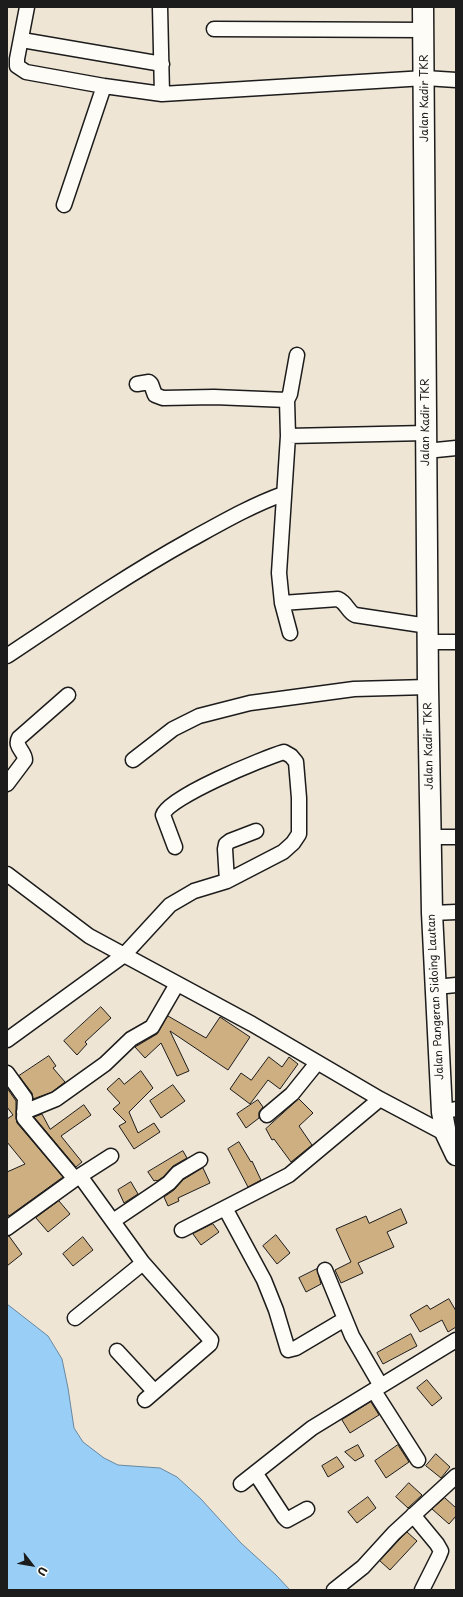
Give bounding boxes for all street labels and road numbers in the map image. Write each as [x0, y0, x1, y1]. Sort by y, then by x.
street label: Jalan Kadir TKR [418, 54, 432, 142]
street label: Jalan Kadir TKR [419, 378, 433, 466]
street label: Jalan Kadir TKR [422, 702, 436, 790]
street label: Jalan Pangeran Sidoing Lautan [425, 914, 447, 1080]

